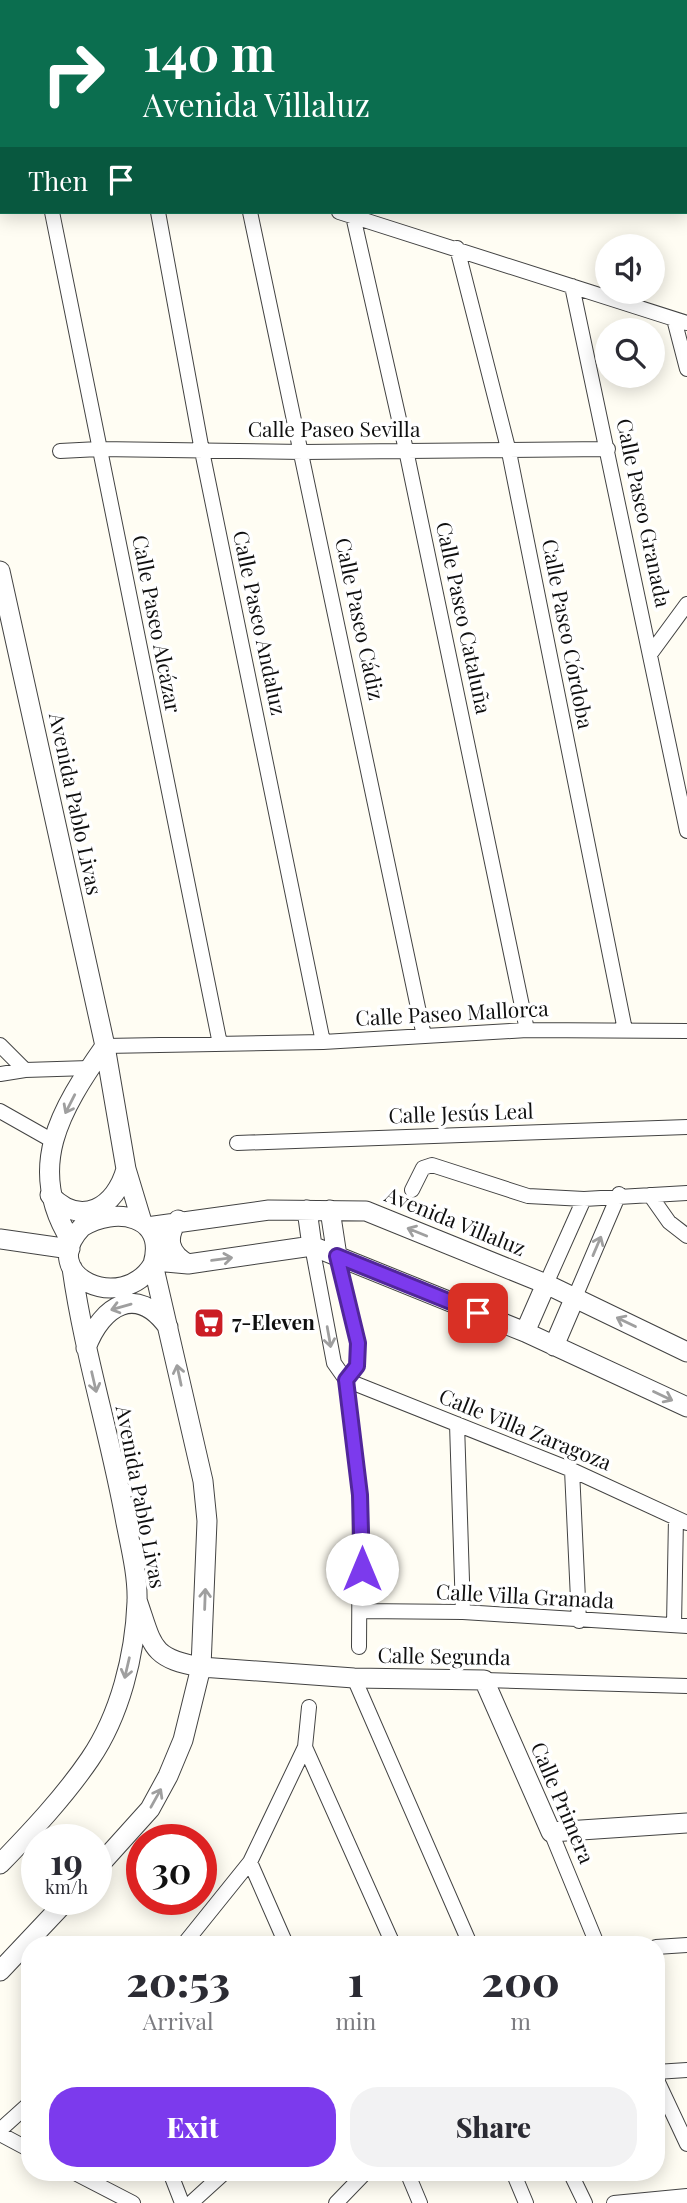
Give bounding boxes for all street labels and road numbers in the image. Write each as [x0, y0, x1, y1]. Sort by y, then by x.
street label: Calle Paseo Sevilla [248, 414, 421, 442]
street label: Calle Paseo Granada [611, 416, 679, 610]
street label: Calle Paseo Cataluña [431, 519, 499, 717]
street label: Calle Paseo Andaluz [228, 528, 294, 717]
street label: Calle Paseo Alcázar [127, 532, 189, 716]
street label: Calle Paseo Cádiz [330, 535, 392, 702]
street label: Calle Paseo Córdoba [537, 536, 601, 731]
street label: Avenida Pablo Livas [44, 709, 110, 897]
street label: Calle Paseo Mallorca [355, 993, 550, 1031]
street label: Calle Jesús Leal [388, 1095, 534, 1129]
street label: Avenida Villaluz [380, 1179, 530, 1261]
street label: Calle Villa Zaragoza [435, 1381, 617, 1476]
street label: Avenida Pablo Livas [110, 1402, 173, 1590]
street label: Calle Villa Granada [435, 1576, 615, 1614]
street label: Calle Segunda [377, 1640, 511, 1670]
street label: Calle Primera [526, 1737, 602, 1868]

